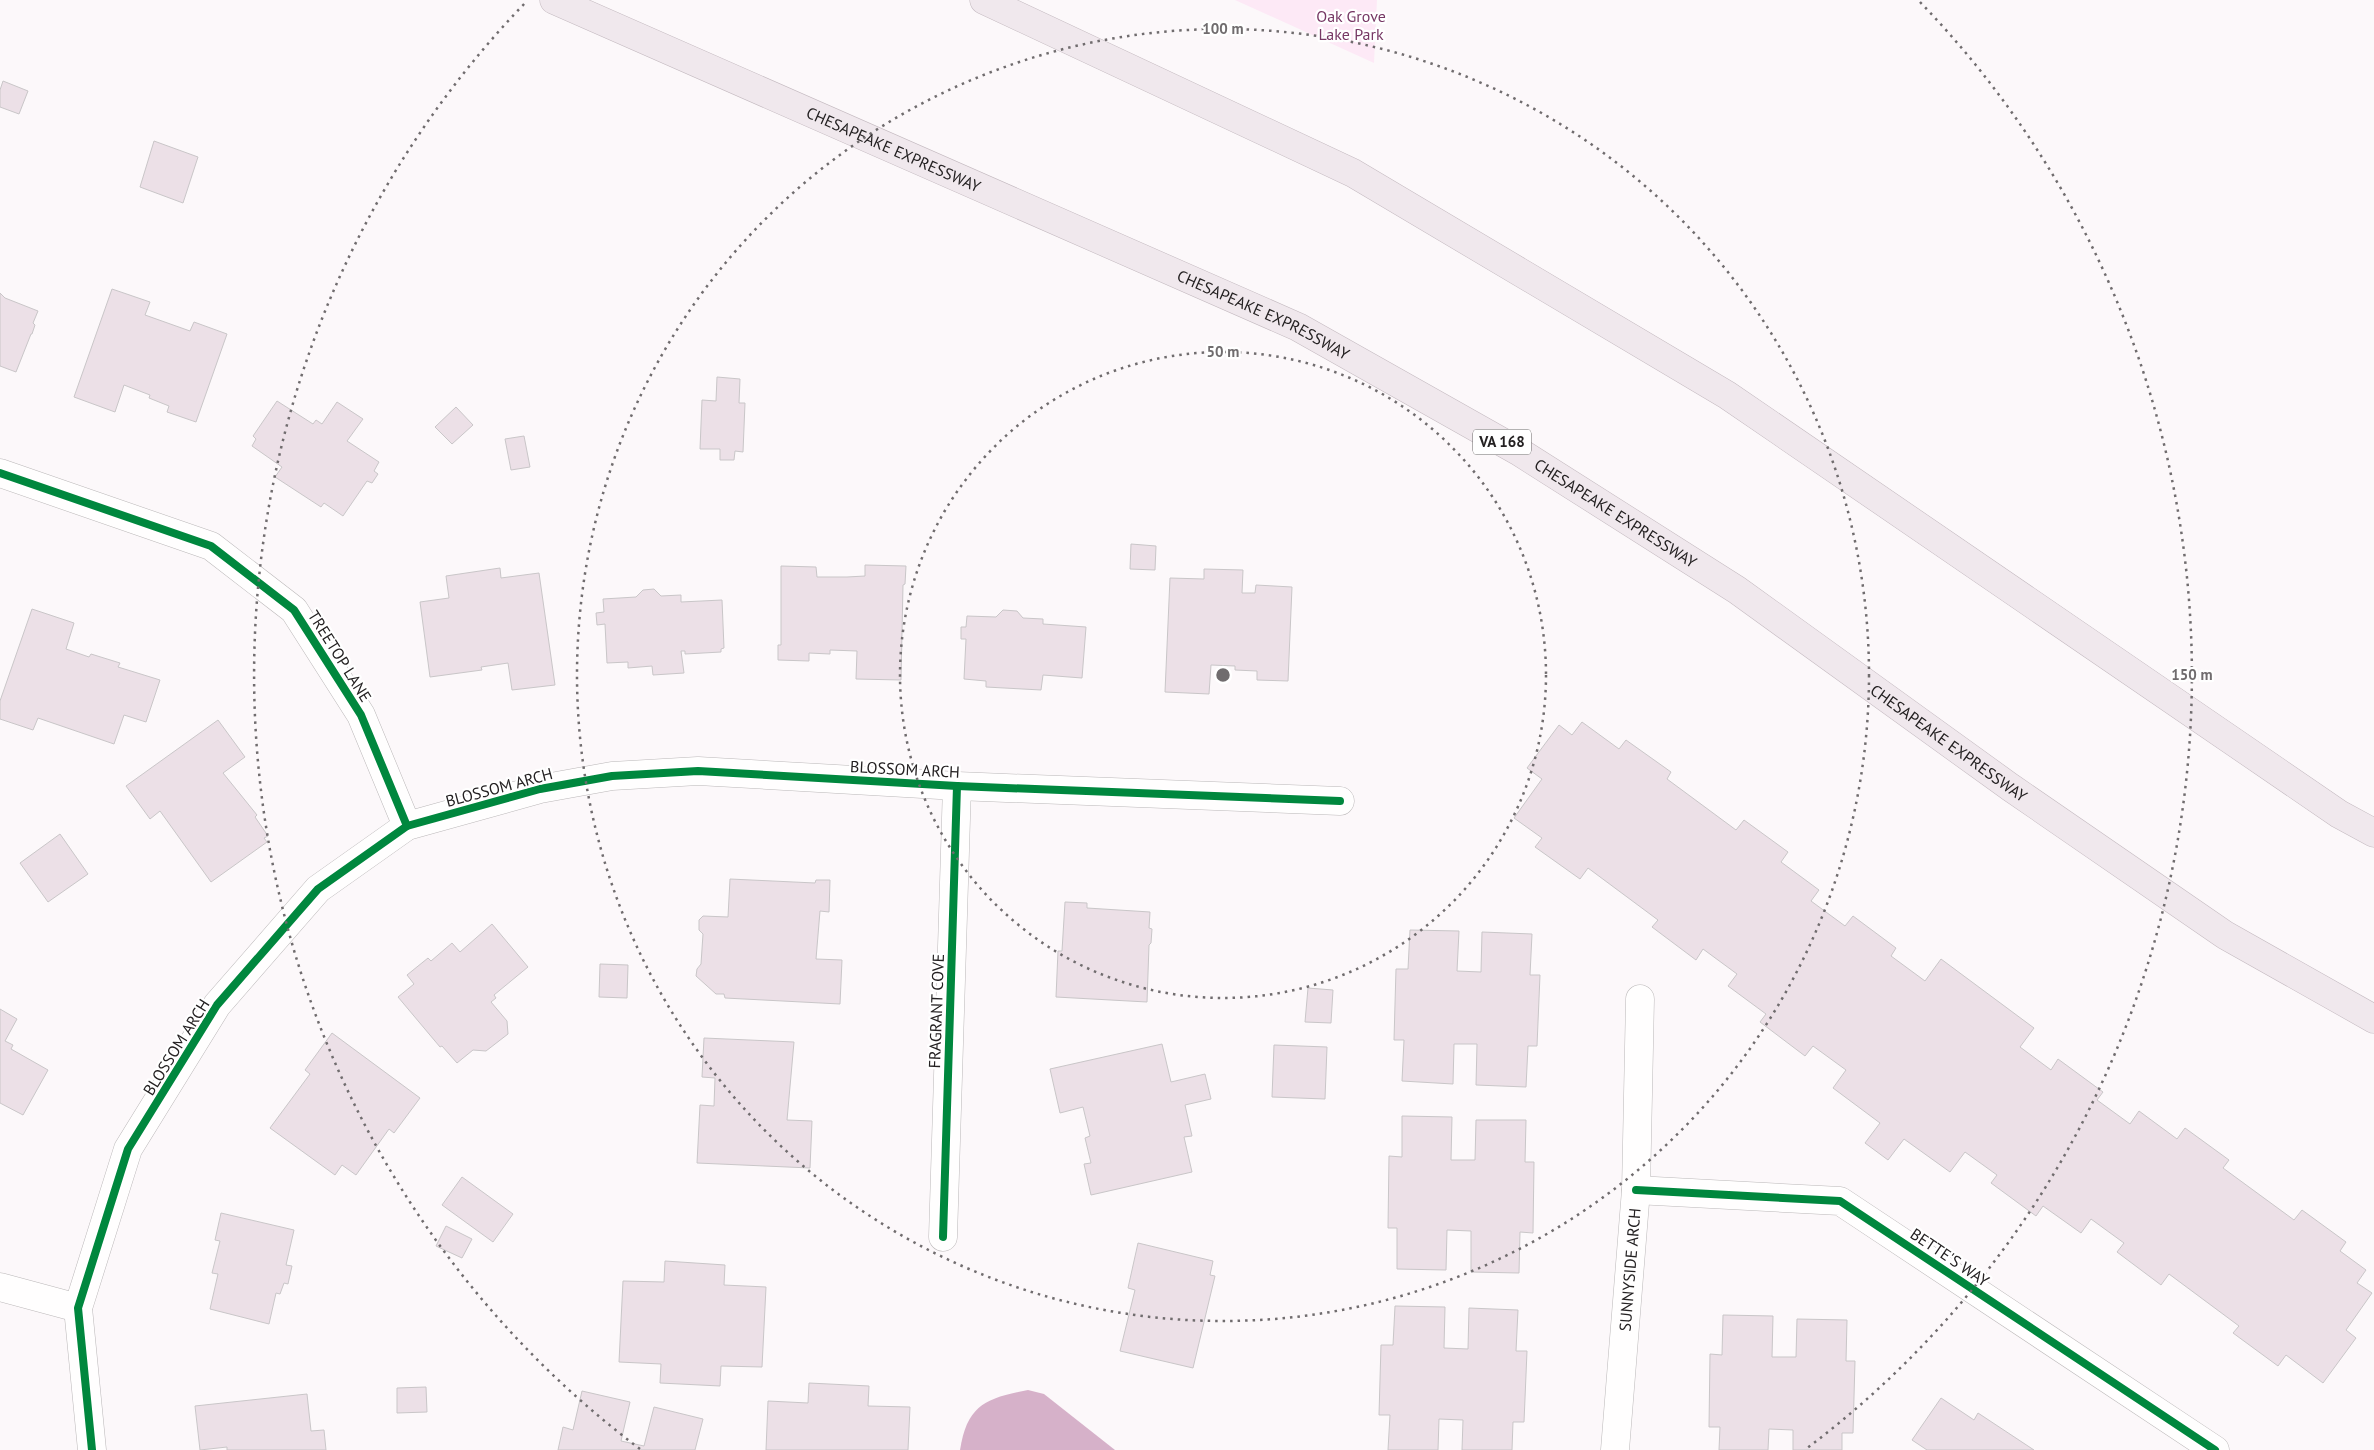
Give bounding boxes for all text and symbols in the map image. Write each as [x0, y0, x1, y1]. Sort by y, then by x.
park label: Oak Grove Lake Park [1316, 6, 1386, 44]
text: 100 m [1202, 19, 1244, 38]
street label: CHESAPEAKE EXPRESSWAY [803, 102, 984, 196]
street label: CHESAPEAKE EXPRESSWAY [1174, 265, 1353, 364]
text: 50 m [1207, 342, 1239, 361]
road number: VA 168 [1473, 430, 1531, 454]
street label: CHESAPEAKE EXPRESSWAY [1531, 454, 1701, 572]
street label: TREETOP LANE [304, 606, 376, 706]
text: 150 m [2171, 665, 2213, 684]
centre of rings [1214, 666, 1232, 684]
street label: CHESAPEAKE EXPRESSWAY [1867, 680, 2031, 806]
street label: BLOSSOM ARCH [850, 756, 960, 782]
street label: BLOSSOM ARCH [443, 763, 555, 811]
street label: FRAGRANT COVE [924, 953, 948, 1069]
street label: BLOSSOM ARCH [138, 995, 214, 1099]
street label: SUNNYSIDE ARCH [1615, 1207, 1645, 1332]
street label: BETTE'S WAY [1907, 1223, 1993, 1291]

